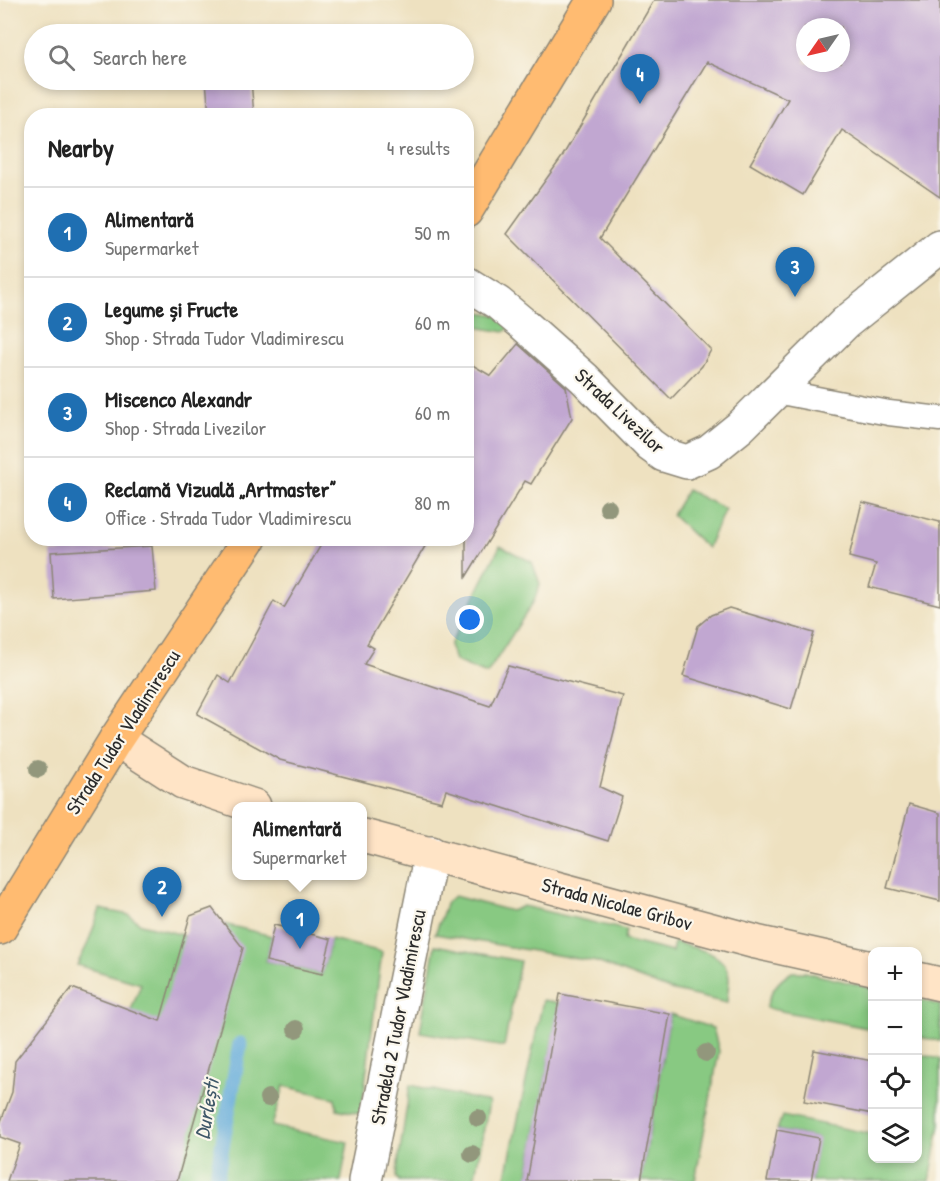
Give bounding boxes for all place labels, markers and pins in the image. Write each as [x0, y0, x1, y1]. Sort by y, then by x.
pin: 4 [620, 54, 660, 104]
pin: 3 [776, 248, 814, 297]
pin: 2 [142, 868, 182, 917]
pin: 1 [280, 900, 320, 949]

